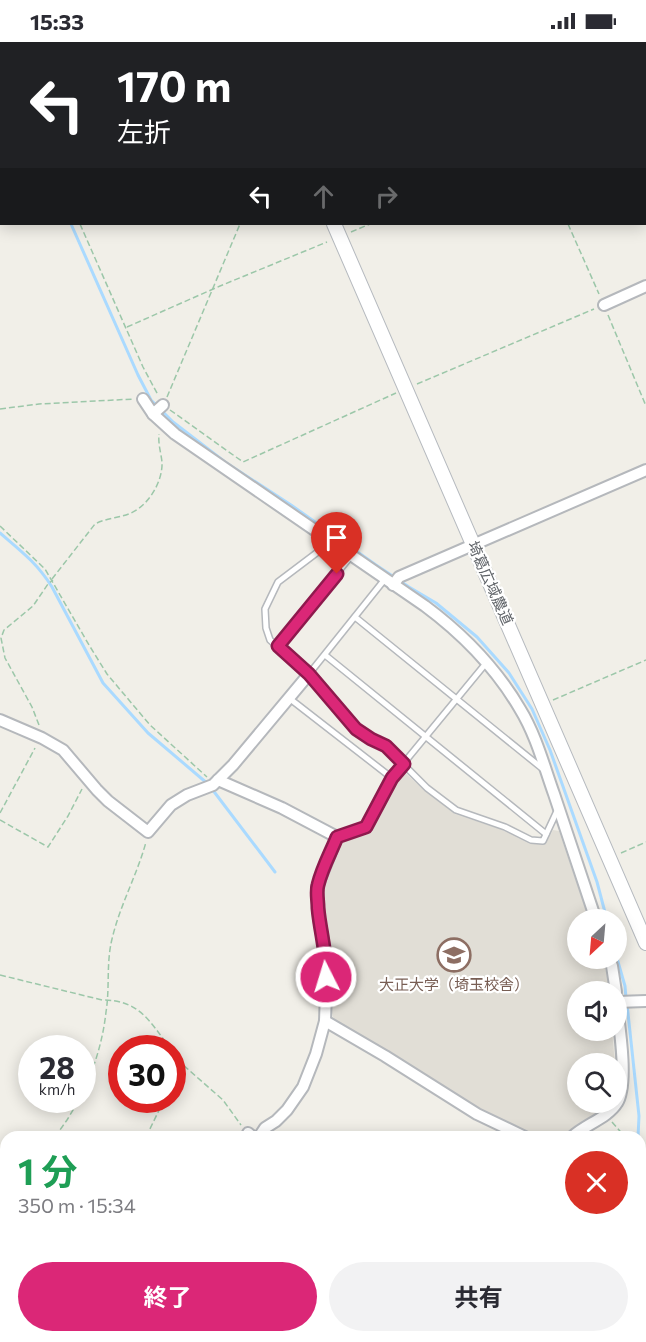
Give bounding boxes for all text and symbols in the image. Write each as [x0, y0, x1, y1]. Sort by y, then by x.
text: 15:33 [30, 8, 84, 35]
text: 170 m [117, 59, 231, 111]
icon: left [18, 66, 96, 144]
text: 左折 [117, 115, 171, 148]
icon: left [244, 180, 277, 213]
icon: ahead [307, 180, 340, 213]
icon: right [370, 180, 403, 213]
pin [311, 512, 362, 574]
icon: arrive [320, 521, 353, 554]
street label: 埼葛広域農道 [464, 538, 517, 627]
north arrow [567, 909, 627, 969]
map controls [567, 909, 627, 1113]
school or university icon: 大正大学（埼玉校舎） [436, 937, 472, 973]
position arrow [294, 945, 358, 1009]
place label: 大正大学（埼玉校舎） [379, 975, 529, 993]
button: sound [567, 981, 627, 1041]
speed limit sign: 30 [108, 1035, 186, 1113]
text: 28 [39, 1048, 75, 1085]
button: search [567, 1053, 627, 1113]
text: km/h [39, 1080, 75, 1098]
text: 1 分 [18, 1148, 77, 1192]
button: close [565, 1151, 628, 1214]
text: 350 m · 15:34 [18, 1193, 136, 1217]
button: 終了 [18, 1262, 317, 1331]
button: 共有 [329, 1262, 628, 1331]

